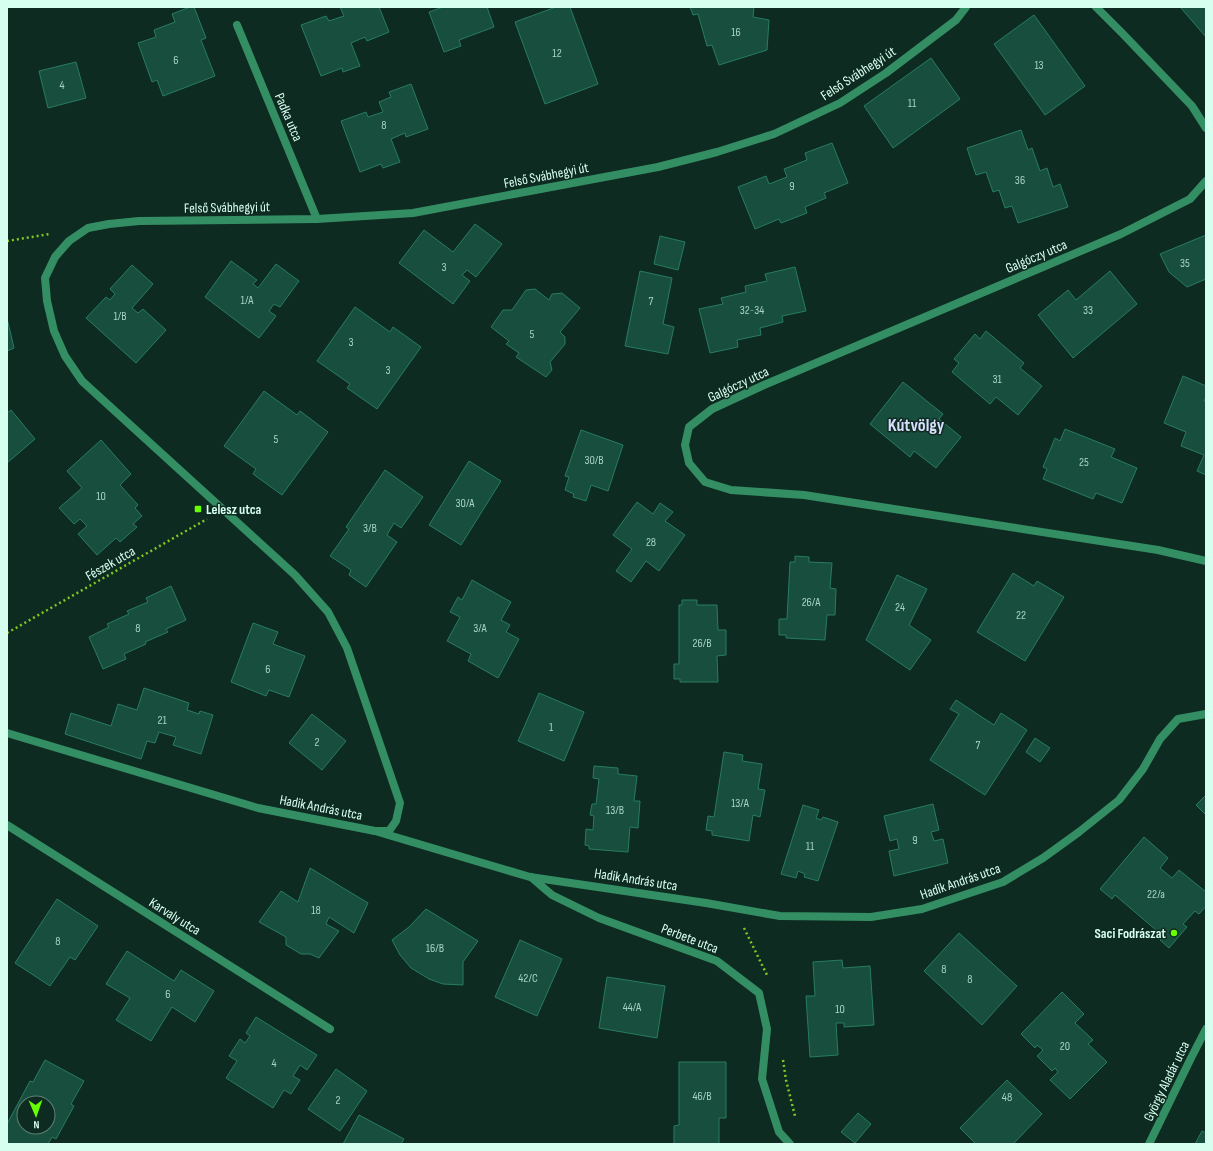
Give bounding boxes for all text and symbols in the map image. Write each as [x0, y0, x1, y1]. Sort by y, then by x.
house number: 16 [731, 25, 741, 40]
street label: Felső Svábhegyi út [818, 43, 899, 104]
house number: 12 [552, 46, 562, 61]
house number: 6 [173, 53, 179, 68]
house number: 13 [1034, 58, 1044, 73]
house number: 4 [59, 78, 65, 93]
street label: Padka utca [271, 91, 306, 144]
house number: 11 [908, 96, 917, 111]
house number: 8 [381, 118, 387, 133]
street label: Felső Svábhegyi út [502, 159, 590, 192]
house number: 36 [1015, 173, 1025, 188]
house number: 9 [789, 179, 795, 194]
street label: Felső Svábhegyi út [184, 198, 270, 217]
street label: Galgóczy utca [1003, 236, 1070, 277]
house number: 35 [1180, 256, 1190, 271]
house number: 3 [441, 260, 447, 275]
house number: 1/A [241, 293, 254, 308]
house number: 7 [649, 294, 654, 309]
house number: 32-34 [740, 303, 764, 318]
house number: 33 [1083, 303, 1093, 318]
house number: 1/B [113, 309, 127, 324]
house number: 5 [530, 327, 535, 342]
house number: 3 [348, 335, 354, 350]
house number: 3 [385, 363, 391, 378]
street label: Galgóczy utca [705, 363, 771, 406]
house number: 31 [992, 372, 1002, 387]
district label: Kútvölgy [888, 415, 945, 436]
house number: 5 [274, 432, 279, 447]
house number: 30/B [584, 453, 604, 468]
house number: 25 [1079, 455, 1089, 470]
house number: 10 [96, 489, 106, 504]
house number: 30/A [456, 496, 475, 511]
place label: Lelesz utca [206, 501, 261, 518]
marker: Lelesz utca [193, 504, 203, 514]
house number: 3/B [363, 521, 377, 536]
house number: 28 [646, 535, 656, 550]
street label: Fészek utca [82, 542, 138, 584]
house number: 26/A [802, 595, 821, 610]
house number: 24 [895, 600, 905, 615]
house number: 22 [1016, 608, 1026, 623]
house number: 8 [135, 621, 141, 636]
house number: 3/A [473, 621, 488, 636]
house number: 26/B [692, 636, 712, 651]
house number: 6 [265, 662, 271, 677]
house number: 21 [157, 713, 167, 728]
house number: 1 [549, 720, 554, 735]
house number: 2 [315, 735, 320, 750]
house number: 7 [976, 738, 981, 753]
street label: Hadik András utca [278, 791, 364, 824]
house number: 13/A [731, 796, 750, 811]
house number: 13/B [606, 803, 624, 818]
house number: 9 [912, 833, 918, 848]
house number: 11 [806, 839, 815, 854]
street label: Hadik András utca [918, 860, 1003, 903]
street label: Hadik András utca [593, 865, 679, 894]
house number: 22/a [1147, 887, 1165, 902]
street label: Karvaly utca [146, 894, 204, 939]
house number: 18 [311, 903, 321, 918]
street label: Perbete utca [659, 920, 721, 957]
place label: Saci Fodrászat [1094, 925, 1166, 942]
marker: Saci Fodrászat [1169, 928, 1179, 938]
house number: 8 [55, 934, 61, 949]
house number: 16/B [426, 941, 444, 956]
house number: 8 [941, 962, 947, 977]
house number: 42/C [518, 971, 538, 986]
house number: 8 [967, 972, 973, 987]
house number: 6 [165, 987, 171, 1002]
house number: 44/A [623, 1000, 642, 1015]
house number: 10 [835, 1002, 845, 1017]
street label: György Aladár utca [1140, 1038, 1193, 1124]
house number: 20 [1060, 1039, 1070, 1054]
house number: 4 [271, 1056, 277, 1071]
house number: 46/B [692, 1089, 712, 1104]
house number: 48 [1002, 1090, 1012, 1105]
house number: 2 [336, 1093, 341, 1108]
north arrow [16, 1095, 56, 1135]
text: N [33, 1118, 39, 1131]

